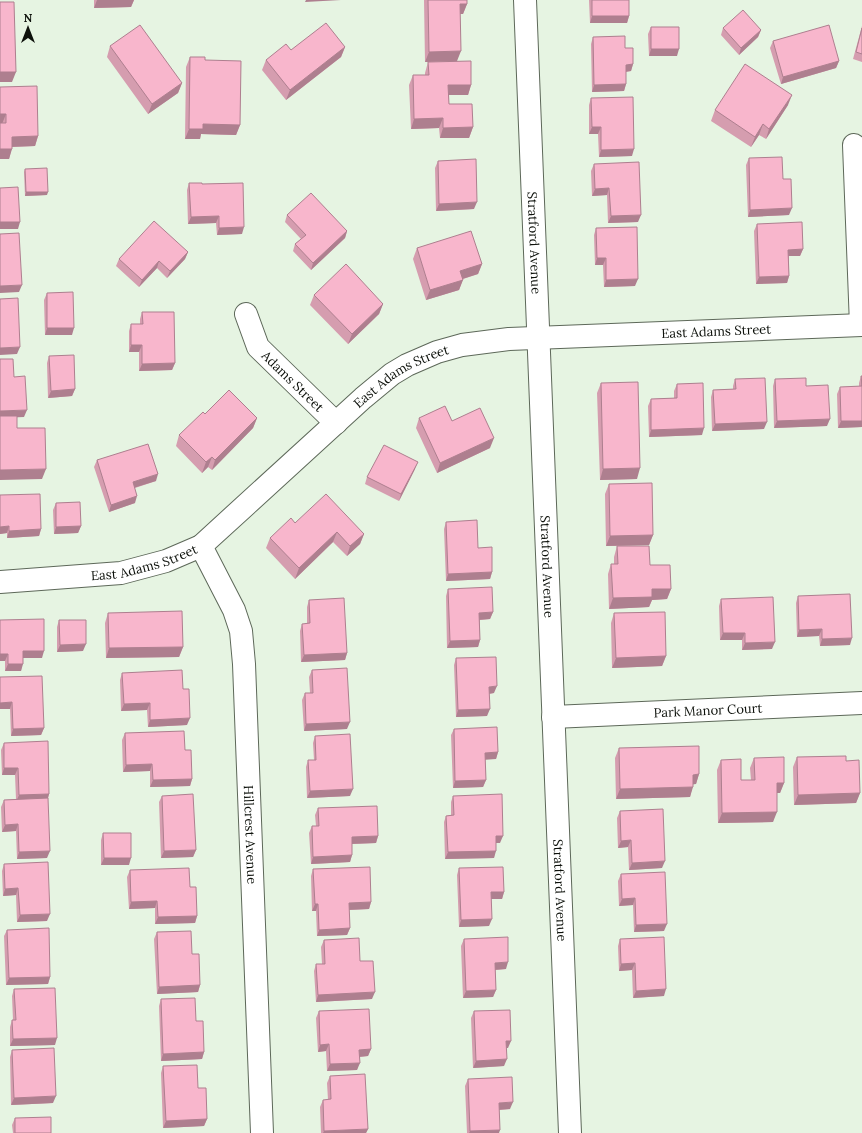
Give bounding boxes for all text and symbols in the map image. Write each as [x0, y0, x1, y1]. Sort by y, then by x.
north arrow [8, 8, 48, 48]
text: N [24, 11, 33, 25]
street label: Stratford Avenue [524, 191, 545, 294]
street label: East Adams Street [661, 321, 772, 342]
street label: East Adams Street [350, 341, 451, 412]
street label: Adams Street [257, 347, 327, 416]
street label: Stratford Avenue [536, 515, 558, 618]
street label: East Adams Street [90, 541, 200, 584]
street label: Park Manor Court [653, 700, 763, 721]
street label: Hillcrest Avenue [240, 785, 260, 884]
street label: Stratford Avenue [549, 839, 570, 942]

